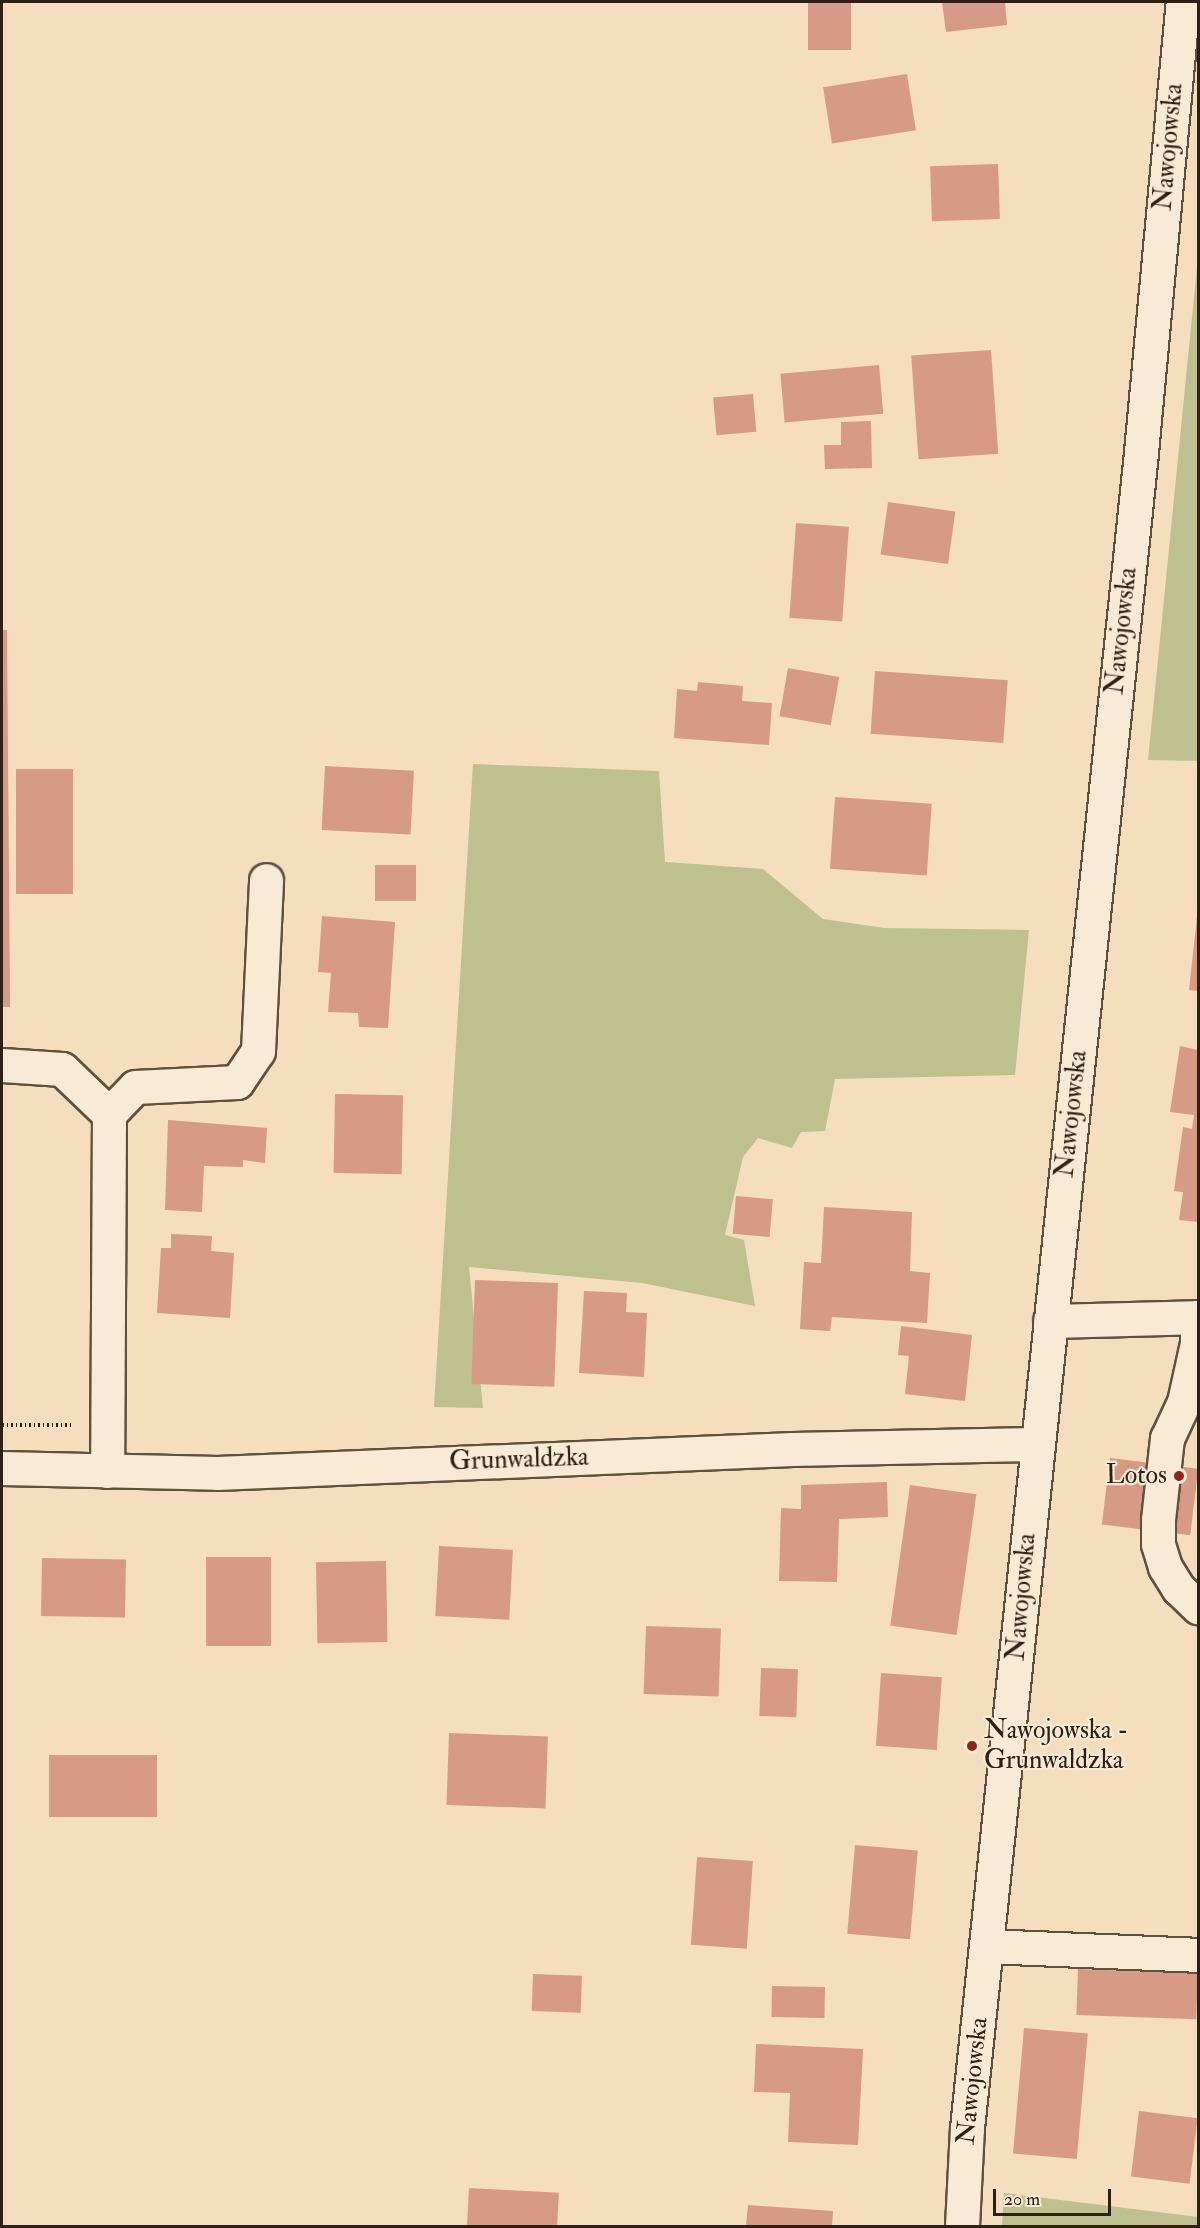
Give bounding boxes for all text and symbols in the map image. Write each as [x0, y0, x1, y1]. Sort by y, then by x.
street label: Nawojowska [1148, 82, 1190, 212]
street label: Nawojowska [1100, 566, 1144, 696]
street label: Nawojowska [1050, 1049, 1094, 1179]
street label: Grunwaldzka [449, 1442, 589, 1478]
place label: Lotos [1106, 1460, 1167, 1492]
marker: Lotos [1172, 1469, 1186, 1483]
street label: Nawojowska [1001, 1532, 1043, 1662]
place label: Nawojowska - Grunwaldzka [984, 1715, 1128, 1776]
marker: Nawojowska - Grunwaldzka [965, 1739, 979, 1753]
street label: Nawojowska [951, 2016, 995, 2146]
scale bar [996, 2177, 1114, 2215]
text: 20 m [1004, 2188, 1040, 2211]

